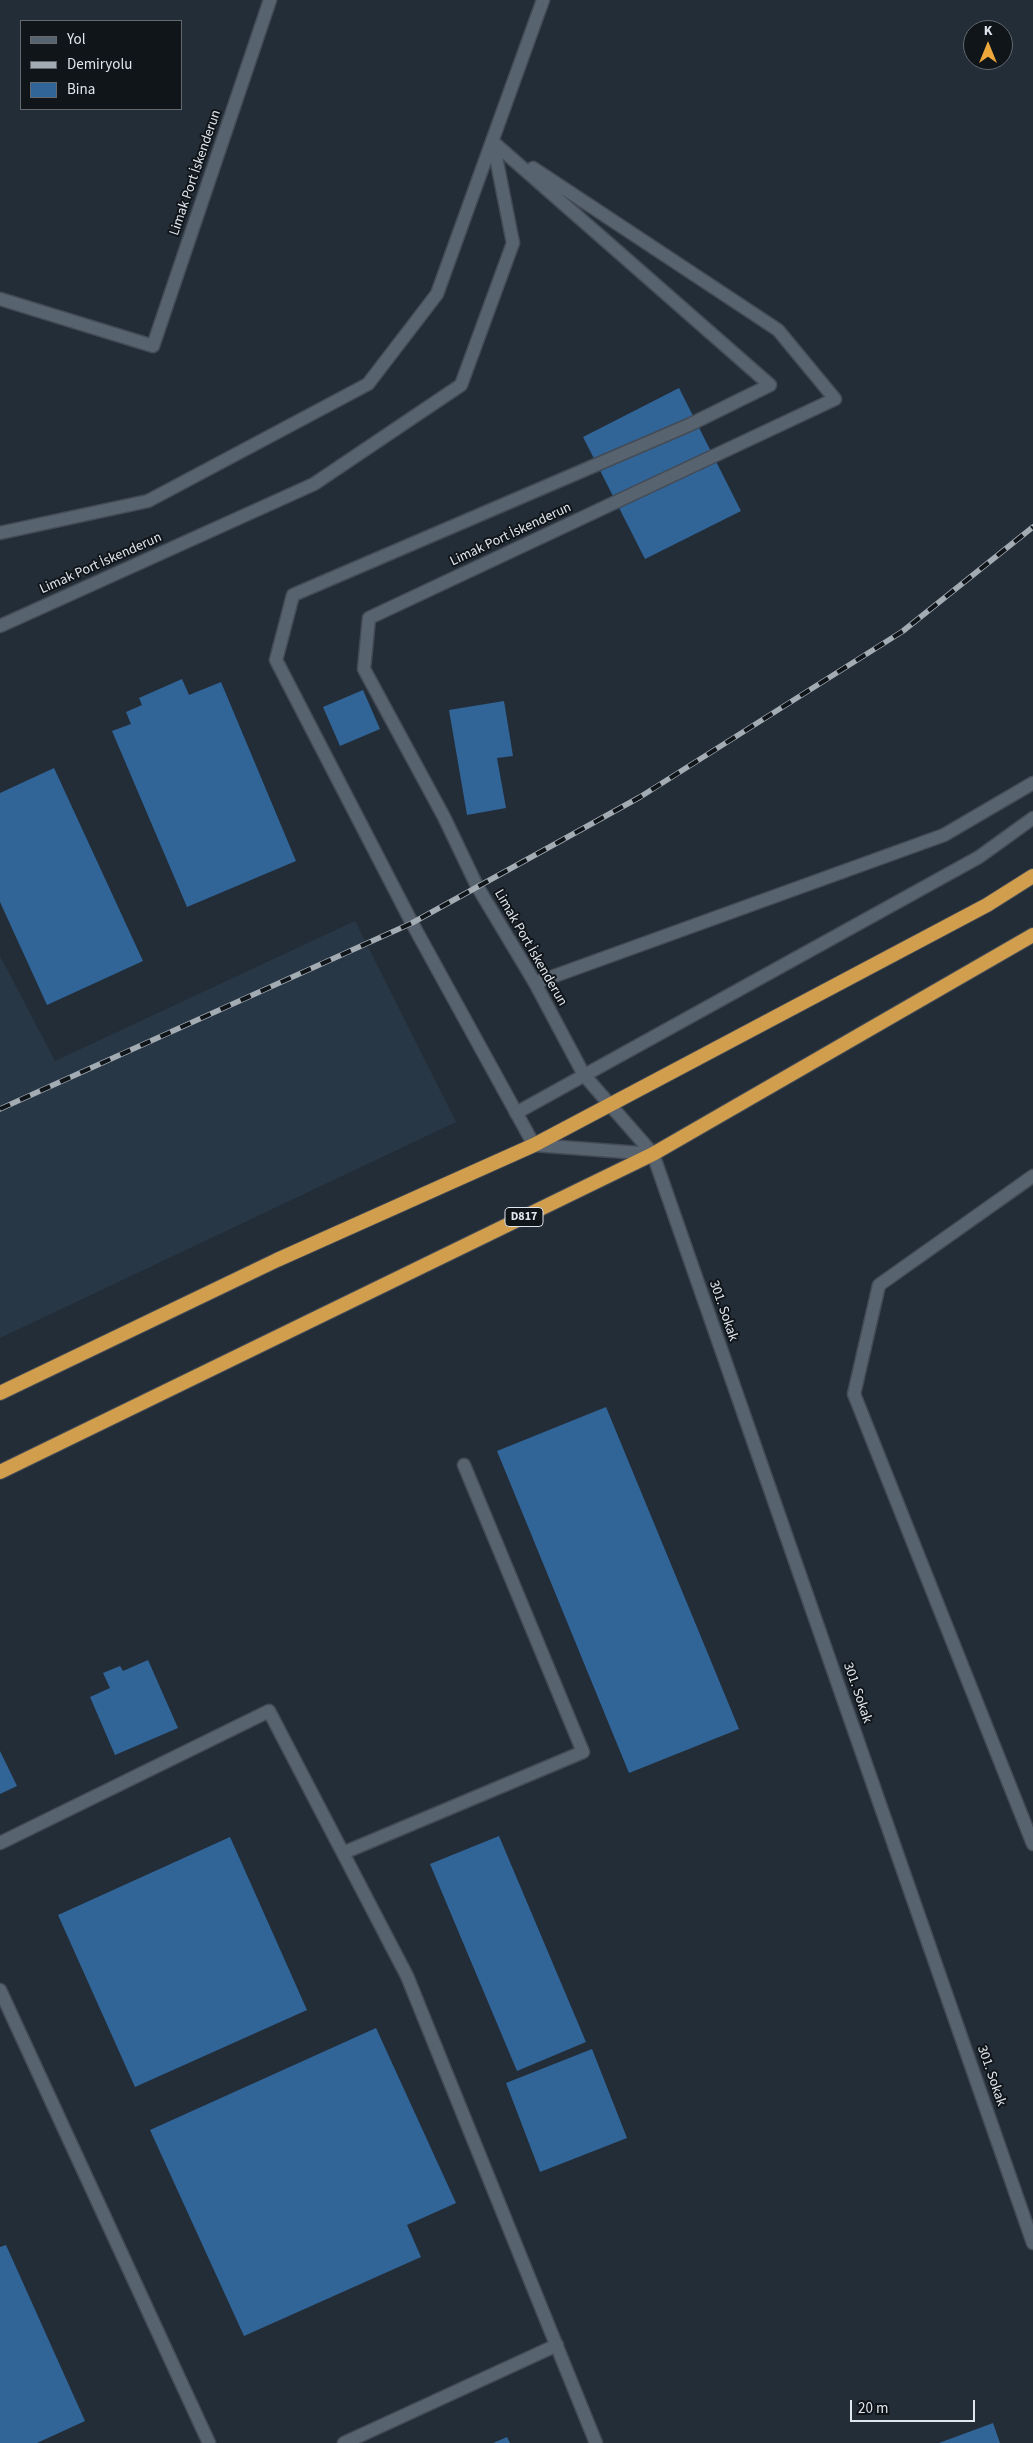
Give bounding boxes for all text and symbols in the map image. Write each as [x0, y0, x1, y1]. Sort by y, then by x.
legend [20, 20, 182, 110]
north arrow [963, 20, 1013, 70]
text: K [984, 21, 992, 41]
text: Yol [67, 29, 85, 50]
text: Demiryolu [67, 54, 132, 75]
text: Bina [67, 79, 95, 100]
street label: Limak Port İskenderun [167, 108, 225, 238]
street label: Limak Port İskenderun [448, 500, 574, 570]
street label: Limak Port İskenderun [37, 530, 165, 598]
street label: Limak Port İskenderun [490, 887, 570, 1009]
road number: D817 [505, 1208, 543, 1226]
street label: 301. Sokak [705, 1278, 741, 1344]
street label: 301. Sokak [839, 1660, 875, 1726]
street label: 301. Sokak [973, 2043, 1009, 2109]
scale bar [853, 2390, 978, 2422]
text: 20 m [858, 2398, 888, 2419]

